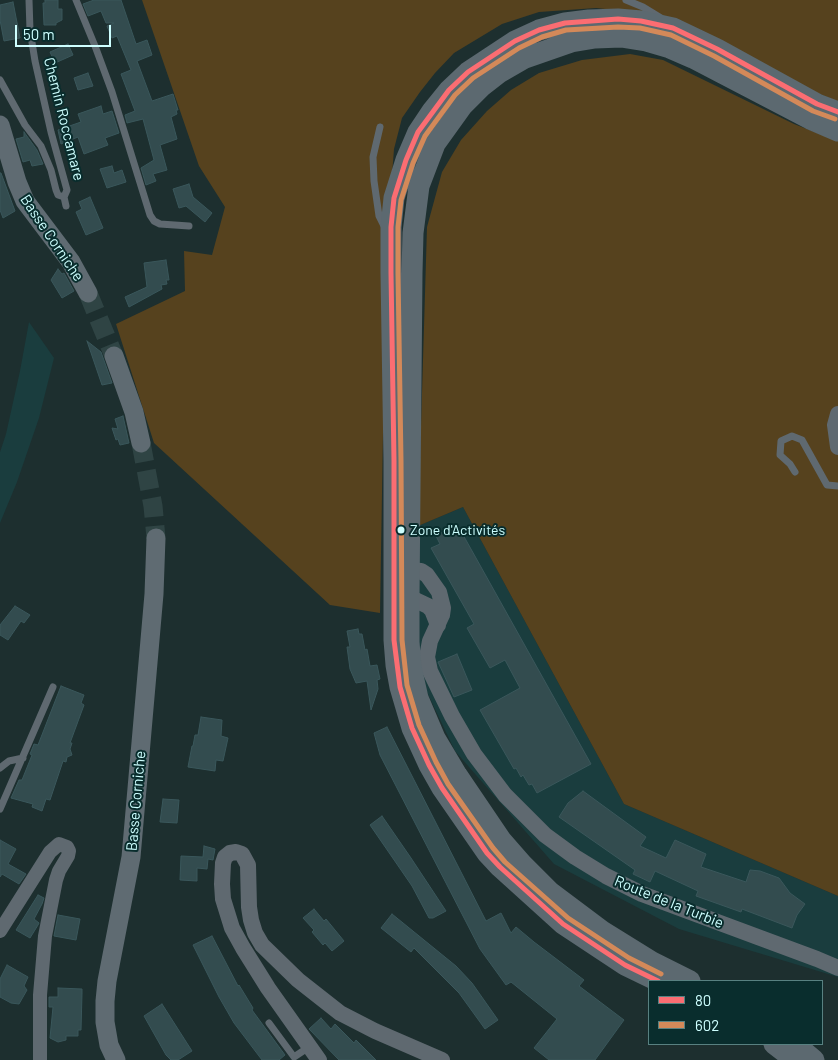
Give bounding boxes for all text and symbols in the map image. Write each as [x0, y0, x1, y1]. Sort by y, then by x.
scale bar [18, 15, 114, 47]
text: 50 m [23, 25, 55, 43]
street label: Chemin Roccamare [40, 56, 88, 182]
street label: Basse Corniche [16, 191, 88, 285]
place label: Zone d'Activités [410, 522, 505, 538]
marker: Zone d'Activités [396, 525, 406, 535]
street label: Basse Corniche [123, 750, 149, 852]
street label: Route de la Turbie [612, 872, 726, 932]
legend [648, 980, 823, 1045]
text: 80 [695, 991, 711, 1009]
text: 602 [695, 1016, 719, 1034]

